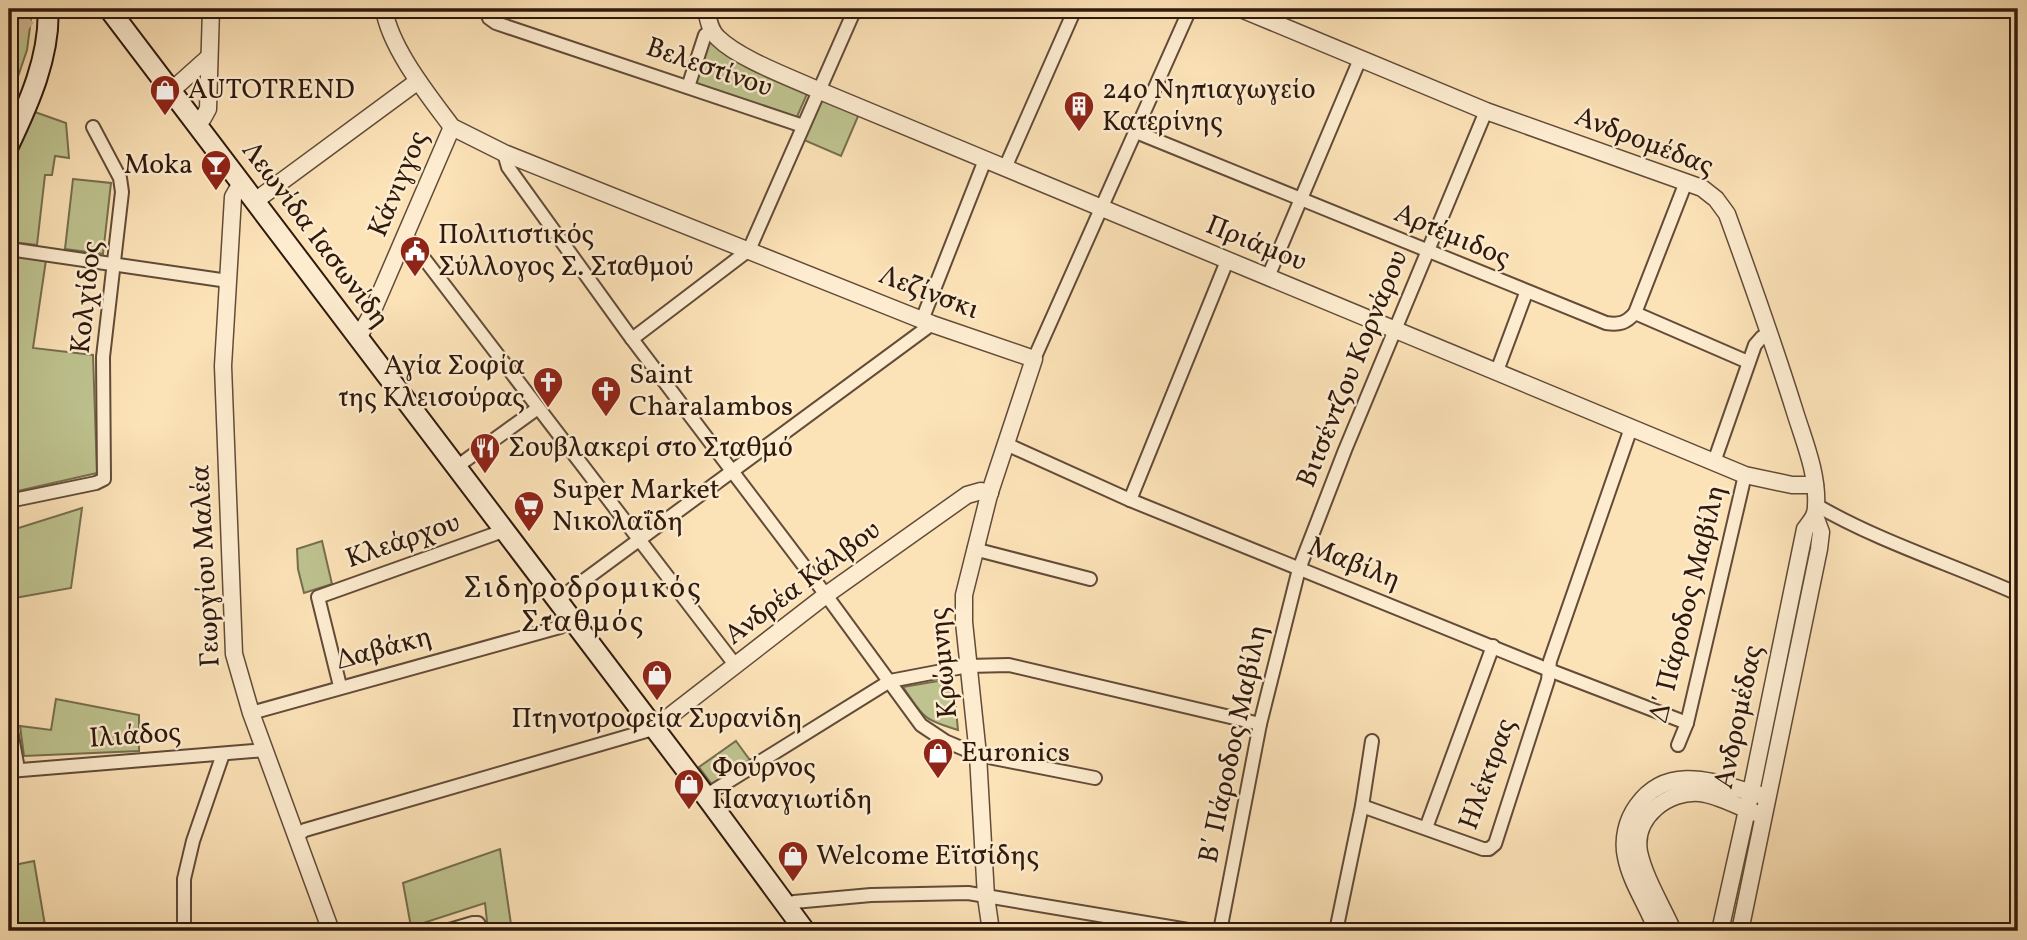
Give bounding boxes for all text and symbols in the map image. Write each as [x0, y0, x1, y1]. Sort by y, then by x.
street label: Βελεστίνου [641, 28, 777, 108]
place label: AUTOTREND [188, 71, 355, 110]
place label: 24ο Νηπιαγωγείο Κατερίνης [1102, 71, 1316, 142]
shop icon: AUTOTREND [148, 73, 182, 117]
building icon: 24ο Νηπιαγωγείο Κατερίνης [1062, 89, 1096, 133]
street label: Ανδρομέδας [1569, 98, 1719, 186]
street label: Κάνιγγος [359, 125, 439, 243]
street label: Λεωνίδα Ιασωνίδη [232, 133, 398, 337]
place label: Moka [124, 146, 193, 185]
bar icon: Moka [199, 148, 233, 192]
street label: Αρτέμιδος [1388, 194, 1516, 278]
street label: Πριάμου [1200, 206, 1312, 282]
place label: Πολιτιστικός Σύλλογος Σ. Σταθμού [438, 216, 694, 287]
public building icon: Πολιτιστικός Σύλλογος Σ. Σταθμού [398, 234, 432, 278]
street label: Κολχίδος [62, 239, 112, 355]
street label: Βιτσέντζου Κορνάρου [1288, 244, 1418, 494]
street label: Λεζίνσκι [873, 256, 985, 330]
place label: Αγία Σοφία της Κλεισούρας [338, 347, 525, 418]
place label: Saint Charalambos [629, 356, 793, 427]
church icon: Αγία Σοφία της Κλεισούρας [531, 365, 565, 409]
church icon: Saint Charalambos [589, 374, 623, 418]
place label: Σουβλακερί στο Σταθμό [508, 429, 793, 468]
restaurant icon: Σουβλακερί στο Σταθμό [468, 431, 502, 475]
street label: Γεωργίου Μαλέα [181, 464, 231, 668]
place label: Super Market Νικολαΐδη [552, 471, 720, 542]
street label: Δ΄ Πάροδος Μαβίλη [1640, 481, 1736, 727]
supermarket icon: Super Market Νικολαΐδη [512, 489, 546, 533]
street label: Κλεάρχου [341, 503, 465, 579]
street label: Ανδρέα Κάλβου [717, 511, 889, 655]
street label: Μαβίλη [1302, 528, 1406, 600]
district label: Σιδηροδρομικός Σταθμός [463, 568, 703, 644]
street label: Κρώμνης [920, 606, 968, 720]
street label: Δαβάκη [332, 618, 436, 680]
street label: Β΄ Πάροδος Μαβίλη [1190, 621, 1278, 867]
street label: Ανδρομέδας [1705, 642, 1773, 792]
shop icon: Πτηνοτροφεία Συρανίδη [640, 658, 674, 702]
place label: Πτηνοτροφεία Συρανίδη [511, 700, 803, 739]
street label: Ιλιάδος [88, 713, 182, 759]
street label: Ηλέκτρας [1450, 713, 1526, 835]
place label: Euronics [961, 734, 1070, 773]
shop icon: Euronics [921, 736, 955, 780]
place label: Φούρνος Παναγιωτίδη [712, 749, 873, 820]
shop icon: Φούρνος Παναγιωτίδη [672, 767, 706, 811]
place label: Welcome Eϊτσίδης [816, 837, 1039, 876]
shop icon: Welcome Eϊτσίδης [776, 839, 810, 883]

